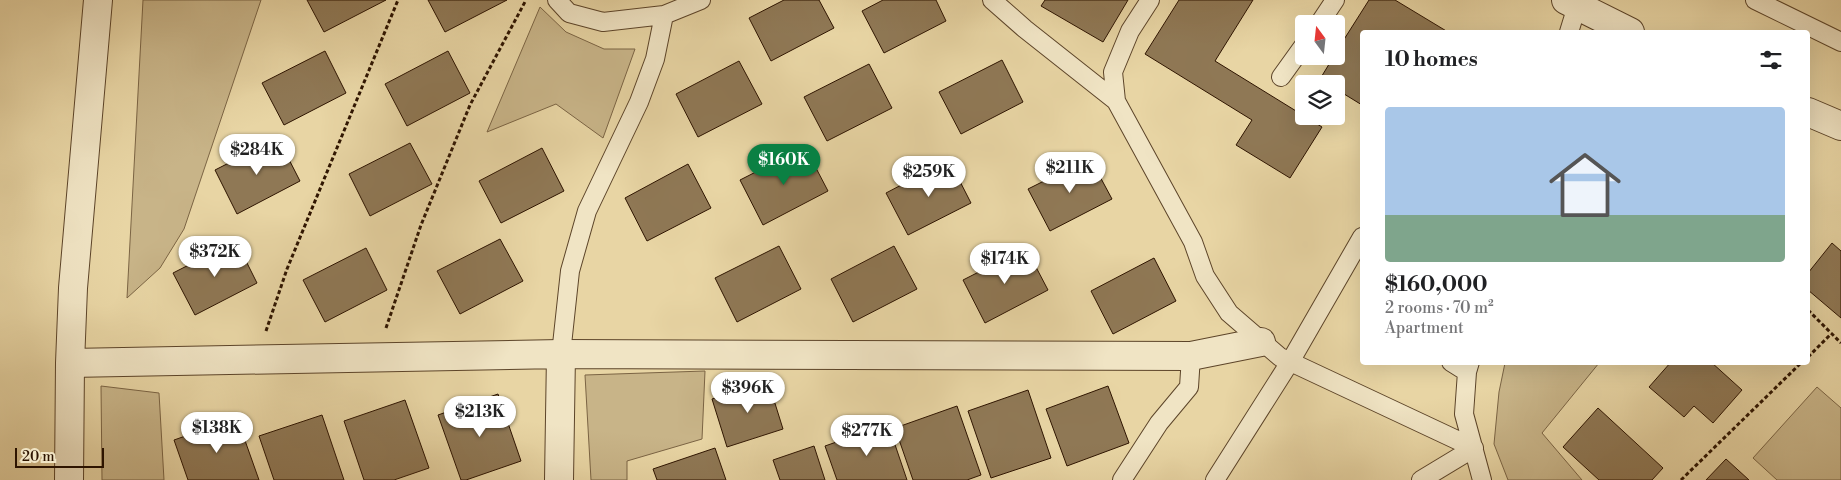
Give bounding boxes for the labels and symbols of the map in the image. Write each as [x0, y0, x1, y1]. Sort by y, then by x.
north arrow [1295, 15, 1345, 65]
pin: $284K [222, 134, 292, 176]
pin: $160K [749, 144, 819, 186]
pin: $211K [1035, 152, 1105, 194]
pin: $259K [894, 156, 964, 198]
pin: $372K [180, 236, 250, 278]
pin: $174K [970, 242, 1040, 285]
pin: $396K [713, 372, 783, 414]
pin: $213K [445, 396, 515, 438]
pin: $138K [182, 412, 252, 454]
pin: $277K [832, 414, 902, 457]
scale bar [15, 445, 104, 468]

